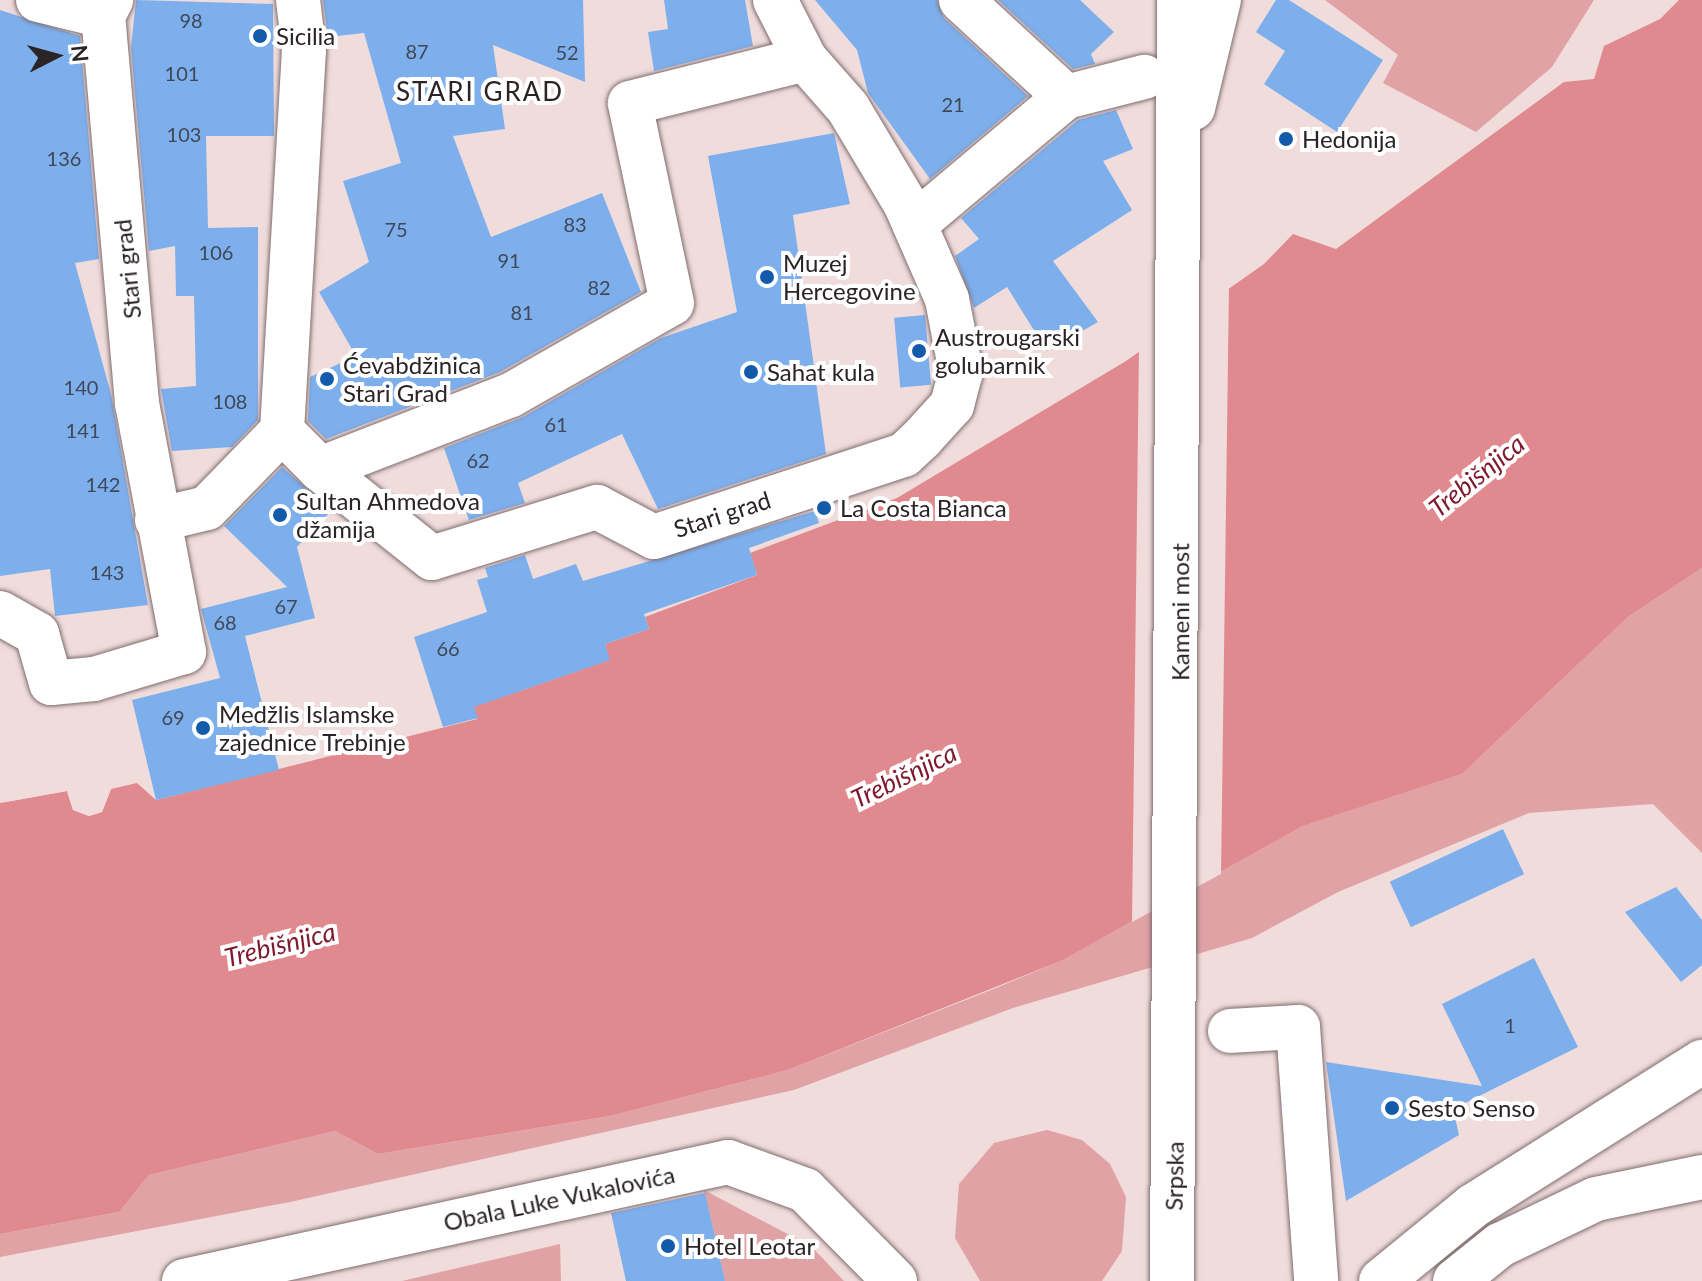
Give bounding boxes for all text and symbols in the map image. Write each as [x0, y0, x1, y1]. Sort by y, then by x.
house number: 98 [179, 8, 203, 32]
north arrow [16, 16, 96, 96]
place label: Sicilia [276, 22, 335, 50]
marker: Sicilia [251, 27, 269, 45]
house number: 87 [405, 39, 429, 63]
house number: 52 [555, 40, 579, 64]
text: N [66, 44, 95, 63]
house number: 101 [165, 61, 199, 85]
district label: STARI GRAD [396, 76, 564, 108]
house number: 21 [941, 92, 965, 116]
house number: 103 [167, 122, 201, 146]
place label: Hedonija [1302, 125, 1397, 153]
marker: Hedonija [1277, 130, 1295, 148]
house number: 136 [47, 146, 81, 170]
house number: 83 [563, 212, 587, 236]
house number: 75 [384, 217, 408, 241]
street label: Stari grad [107, 218, 147, 320]
house number: 106 [199, 240, 233, 264]
house number: 91 [497, 248, 521, 272]
place label: Muzej Hercegovine [783, 249, 916, 305]
marker: Muzej Hercegovine [758, 268, 776, 286]
house number: 82 [587, 275, 611, 299]
house number: 81 [510, 300, 534, 324]
place label: Austrougarski golubarnik [935, 323, 1080, 379]
marker: Austrougarski golubarnik [910, 342, 928, 360]
place label: Ćevabdžinica Stari Grad [343, 351, 481, 407]
place label: Sahat kula [767, 358, 875, 386]
marker: Sahat kula [742, 363, 760, 381]
marker: Ćevabdžinica Stari Grad [318, 370, 336, 388]
house number: 140 [64, 375, 98, 399]
house number: 108 [213, 389, 247, 413]
house number: 61 [544, 412, 568, 436]
house number: 141 [66, 418, 100, 442]
water label: Trebišnjica [1423, 428, 1531, 524]
house number: 62 [466, 448, 490, 472]
house number: 142 [86, 472, 120, 496]
street label: Stari grad [670, 485, 774, 543]
place label: Sultan Ahmedova džamija [296, 487, 481, 543]
place label: La Costa Bianca [840, 494, 1007, 522]
marker: La Costa Bianca [815, 499, 833, 517]
marker: Sultan Ahmedova džamija [271, 506, 289, 524]
street label: Kameni most [1166, 543, 1194, 681]
house number: 143 [90, 560, 124, 584]
house number: 67 [274, 594, 298, 618]
house number: 68 [213, 610, 237, 634]
house number: 66 [436, 636, 460, 660]
place label: Medžlis Islamske zajednice Trebinje [219, 700, 406, 756]
house number: 69 [161, 705, 185, 729]
marker: Medžlis Islamske zajednice Trebinje [194, 719, 212, 737]
water label: Trebišnjica [846, 737, 962, 815]
water label: Trebišnjica [221, 916, 339, 974]
house number: 1 [1504, 1013, 1516, 1037]
place label: Sesto Senso [1408, 1094, 1535, 1122]
marker: Sesto Senso [1383, 1099, 1401, 1117]
street label: Srpska [1159, 1141, 1189, 1211]
street label: Obala Luke Vukalovića [440, 1159, 678, 1237]
place label: Hotel Leotar [684, 1232, 815, 1260]
marker: Hotel Leotar [659, 1237, 677, 1255]

